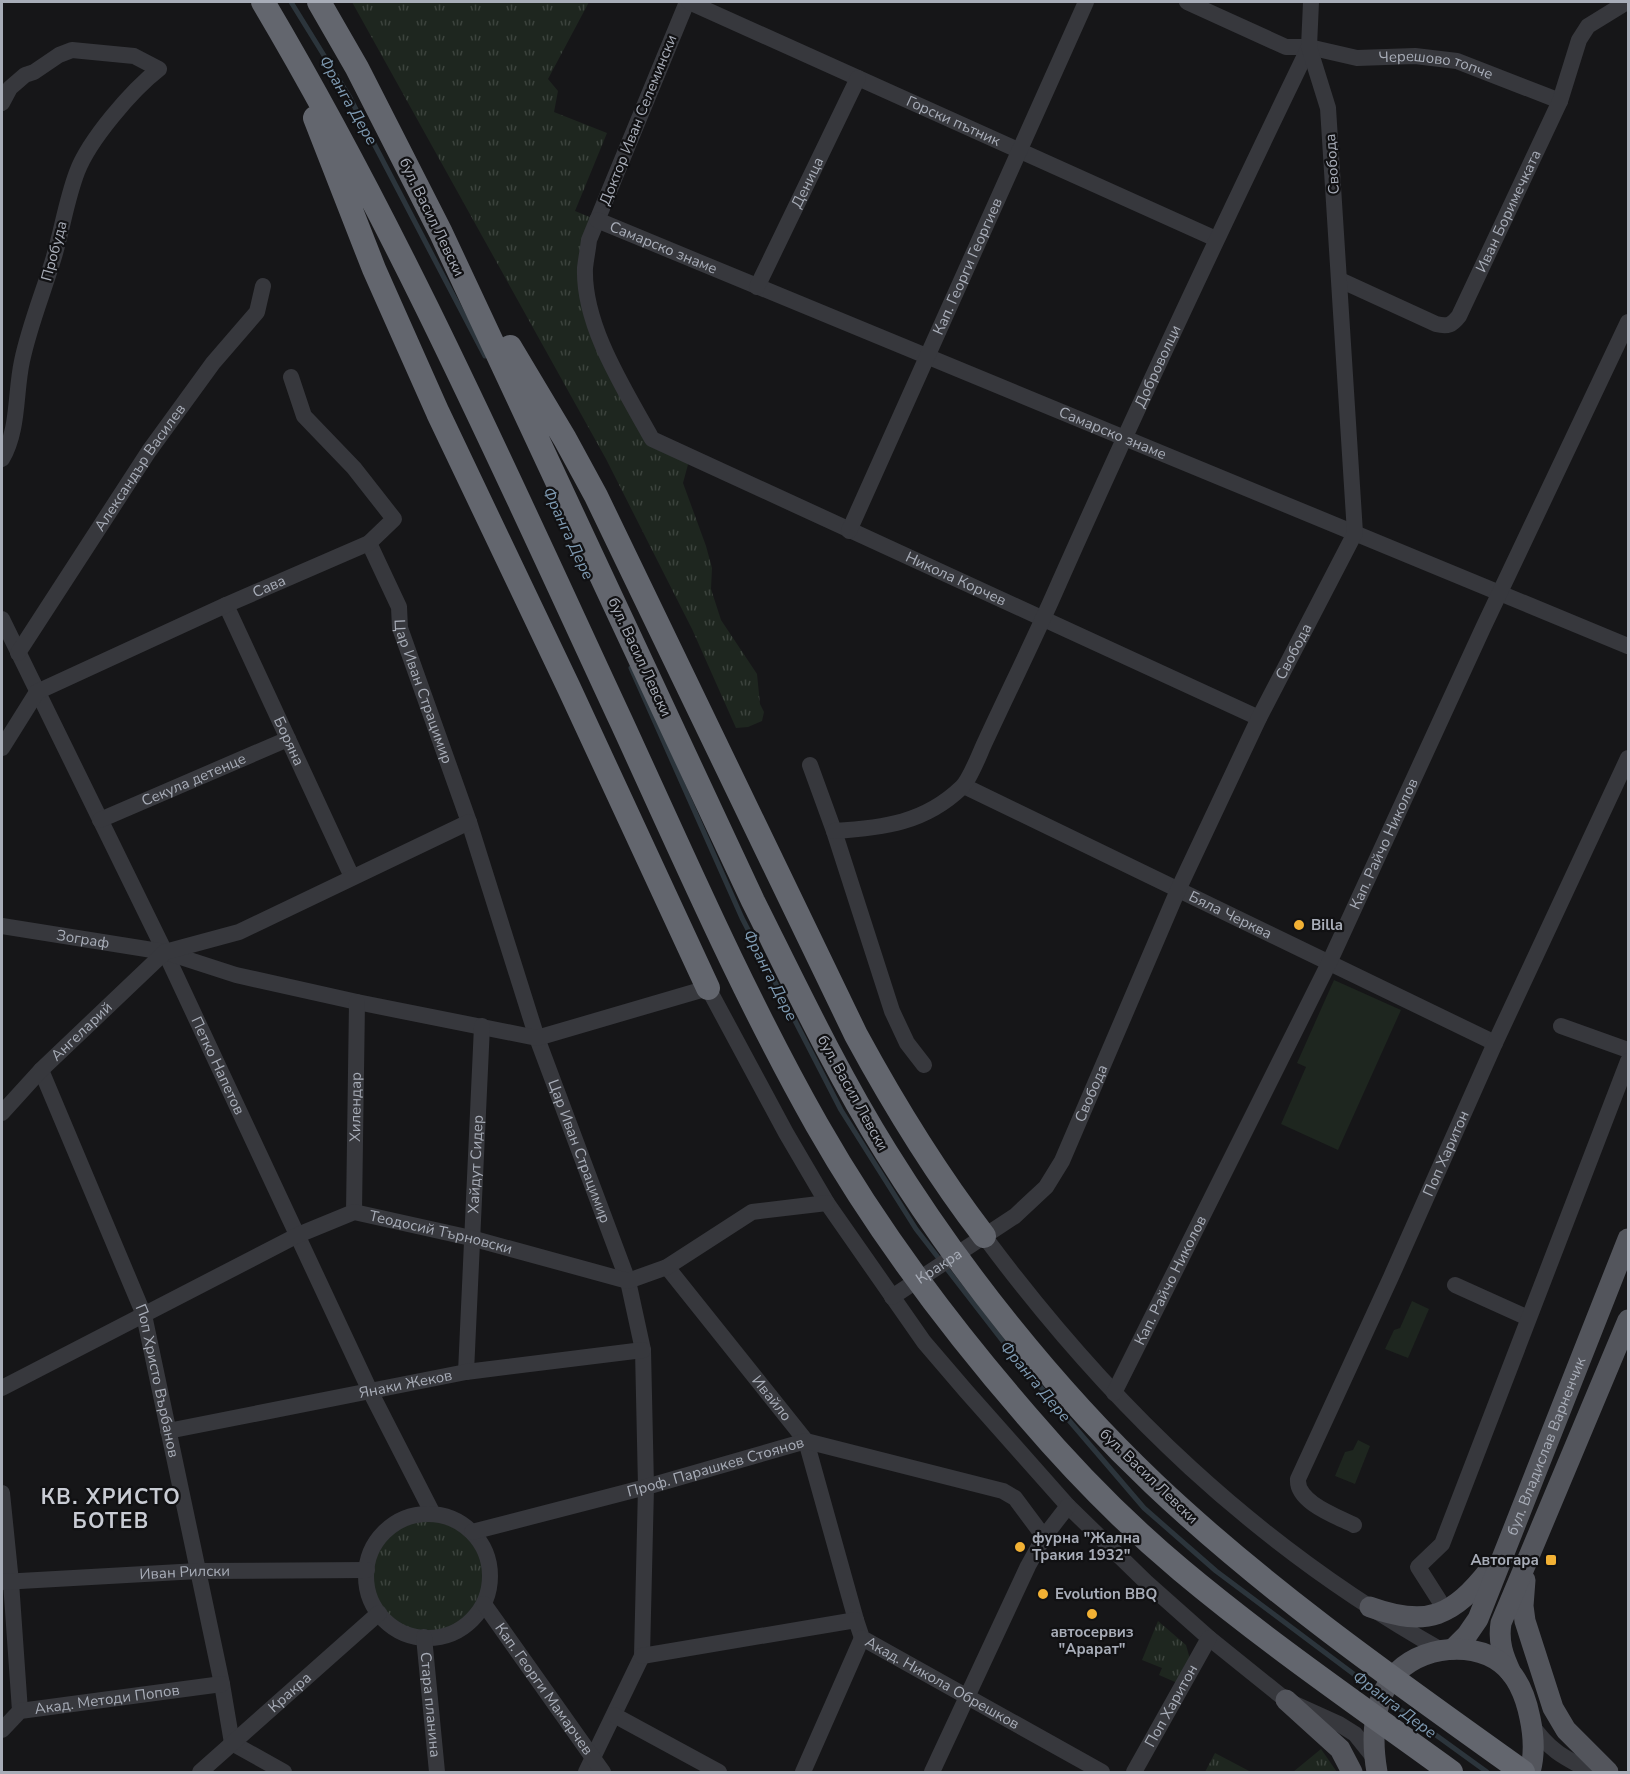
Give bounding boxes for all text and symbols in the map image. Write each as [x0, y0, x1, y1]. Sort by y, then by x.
street label: Доктор Иван Селемински [595, 32, 681, 208]
street label: Черешово топче [1378, 46, 1496, 84]
water label: Франга Дере [314, 52, 383, 150]
street label: Горски пътник [903, 91, 1004, 151]
street label: Свобода [1320, 133, 1344, 195]
street label: Иван Боримечката [1471, 147, 1546, 276]
street label: бул. Васил Левски [395, 154, 469, 280]
street label: Деница [787, 154, 828, 211]
street label: Кап. Георги Георгиев [928, 195, 1007, 338]
street label: Самарско знаме [607, 216, 720, 279]
street label: Прoбудa [36, 219, 72, 283]
street label: Доброволци [1130, 322, 1185, 411]
street label: Александър Василев [90, 400, 190, 535]
street label: Самарско знаме [1056, 402, 1170, 464]
water label: Франга Дере [537, 483, 599, 584]
street label: Никола Корчев [902, 547, 1009, 610]
street label: Сава [249, 570, 289, 602]
street label: бул. Васил Левски [604, 594, 676, 720]
street label: Цар Иван Страцимир [390, 619, 457, 766]
street label: Свобода [1271, 620, 1316, 683]
street label: Боряна [269, 713, 309, 769]
street label: Секула детенце [138, 748, 249, 811]
street label: Кап. Райчо Николов [1345, 775, 1423, 913]
street label: Бяла Черква [1186, 886, 1275, 944]
place label: Billa [1311, 915, 1343, 935]
marker: Billa [1292, 918, 1306, 932]
street label: Зограф [55, 925, 111, 953]
water label: Франга Дере [738, 926, 803, 1025]
street label: Ангеларий [47, 997, 117, 1065]
street label: Петко Напетов [186, 1013, 250, 1118]
street label: бул. Васил Левски [813, 1032, 893, 1154]
street label: Свобода [1070, 1061, 1112, 1125]
street label: Хилендар [345, 1072, 366, 1142]
street label: Цар Иван Страцимир [543, 1077, 615, 1226]
street label: Поп Харитон [1418, 1107, 1474, 1199]
street label: Хайдут Сидер [463, 1114, 488, 1214]
street label: Теодосий Търновски [367, 1206, 515, 1259]
street label: Кап. Райчо Николов [1130, 1212, 1211, 1348]
street label: Кракра [912, 1244, 966, 1289]
street label: Поп Христо Върбанов [131, 1301, 184, 1459]
water label: Франга Дере [995, 1336, 1076, 1427]
street label: бул. Владислав Варненчик [1502, 1354, 1590, 1538]
street label: Янаки Жеков [357, 1365, 454, 1403]
street label: Ивайло [747, 1371, 796, 1425]
street label: бул. Васил Левски [1095, 1424, 1203, 1528]
street label: Проф. Парашкев Стоянов [625, 1432, 806, 1502]
district label: КВ. ХРИСТО БОТЕВ [41, 1483, 181, 1535]
place label: фурна "Жална Тракия 1932" [1032, 1528, 1140, 1565]
marker: фурна "Жална Тракия 1932" [1013, 1540, 1027, 1554]
place label: Автогара [1470, 1550, 1539, 1570]
marker: Автогара [1544, 1553, 1558, 1567]
street label: Иван Рилски [139, 1561, 230, 1584]
place label: Evolution BBQ [1055, 1584, 1157, 1604]
marker: Evolution BBQ [1036, 1587, 1050, 1601]
marker: автосервиз "Арарат" [1085, 1607, 1099, 1621]
street label: Кап. Георги Мамарчев [491, 1619, 598, 1759]
place label: автосервиз "Арарат" [1050, 1622, 1134, 1659]
street label: Акад. Никола Обрешков [862, 1632, 1023, 1734]
street label: Стара планина [415, 1651, 446, 1758]
street label: Поп Харитон [1140, 1661, 1202, 1751]
water label: Франга Дере [1348, 1666, 1441, 1744]
street label: Кракра [264, 1668, 316, 1717]
street label: Акад. Методи Попов [33, 1680, 181, 1719]

